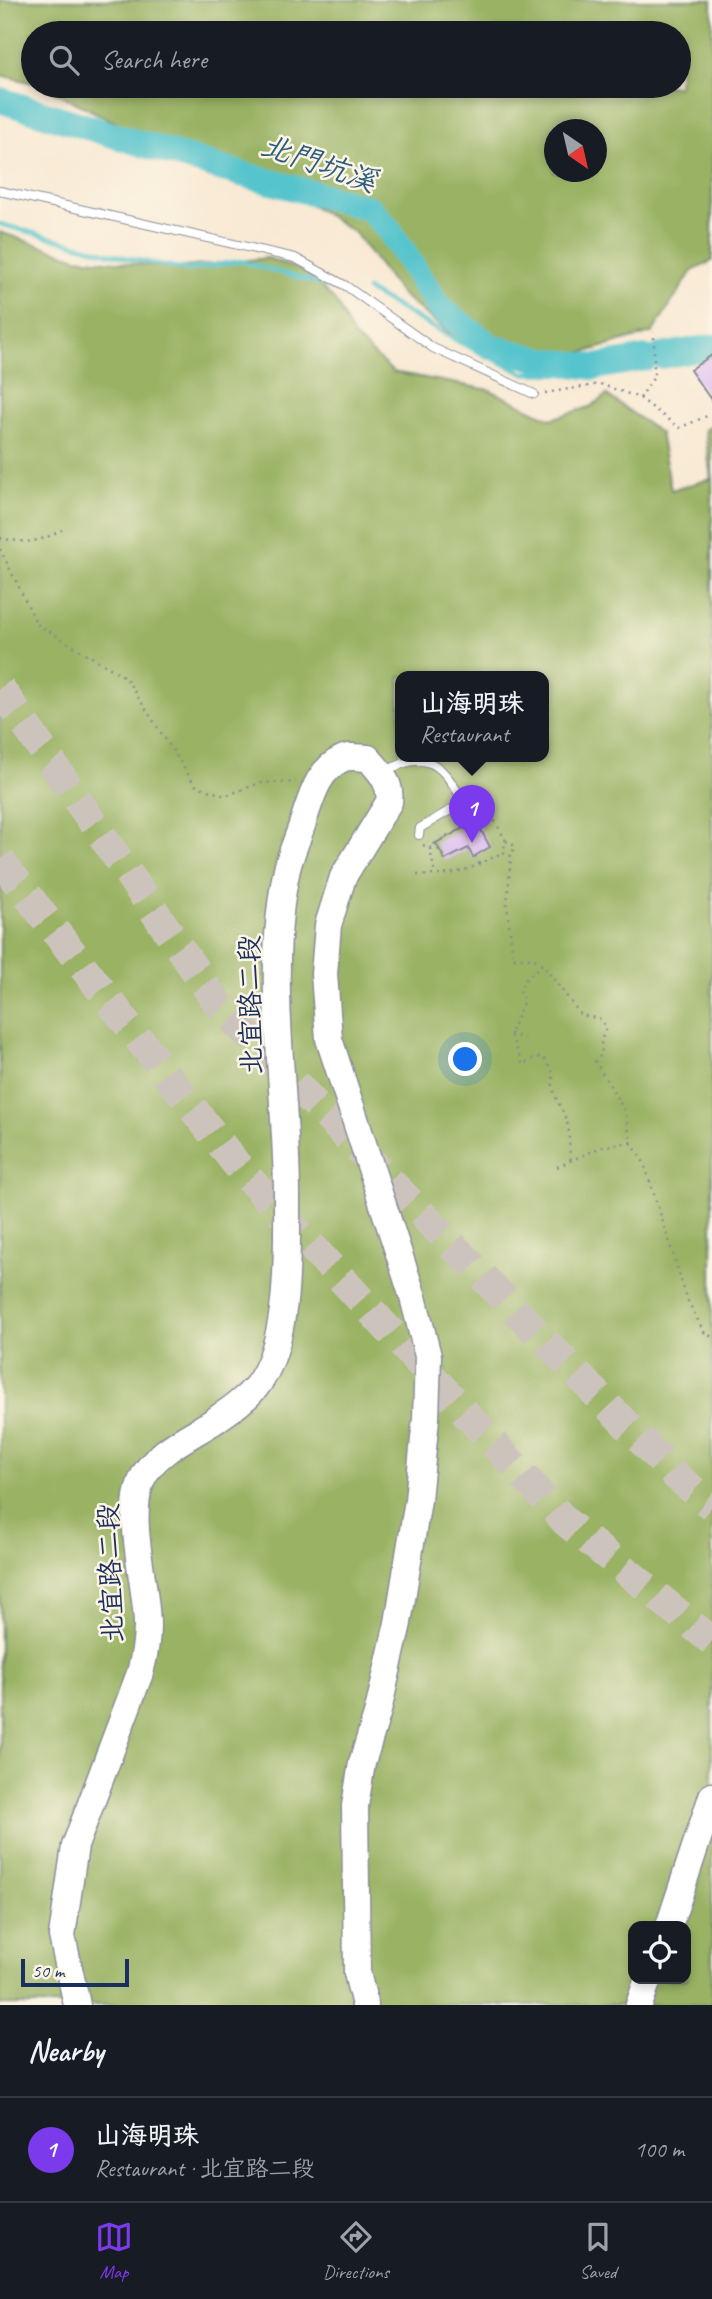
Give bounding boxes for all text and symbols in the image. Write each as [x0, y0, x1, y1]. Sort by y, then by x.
search box [21, 21, 691, 98]
icon: search [45, 41, 83, 79]
text: Search here [101, 43, 207, 76]
north arrow [544, 119, 607, 182]
water label: 北門坑溪 [256, 126, 384, 201]
popup [395, 671, 549, 762]
text: 山海明珠 [420, 687, 524, 720]
text: Restaurant [420, 720, 509, 749]
pin: 1 [449, 785, 495, 843]
street label: 北宜路二段 [231, 935, 269, 1075]
your location [448, 1042, 482, 1076]
street label: 北宜路二段 [90, 1502, 130, 1644]
map controls [628, 1921, 691, 1984]
button: locate [628, 1921, 691, 1984]
scale bar [21, 1956, 130, 1988]
text: 50 m [32, 1959, 64, 1983]
text: Nearby [28, 2032, 104, 2070]
text: 山海明珠 [95, 2119, 199, 2152]
text: 1 [46, 2135, 56, 2164]
text: 100 m [635, 2135, 684, 2164]
text: Restaurant · 北宜路二段 [95, 2154, 315, 2183]
tab: Map [95, 2218, 133, 2284]
tab: Directions [323, 2218, 389, 2284]
tab: Saved [579, 2218, 617, 2284]

